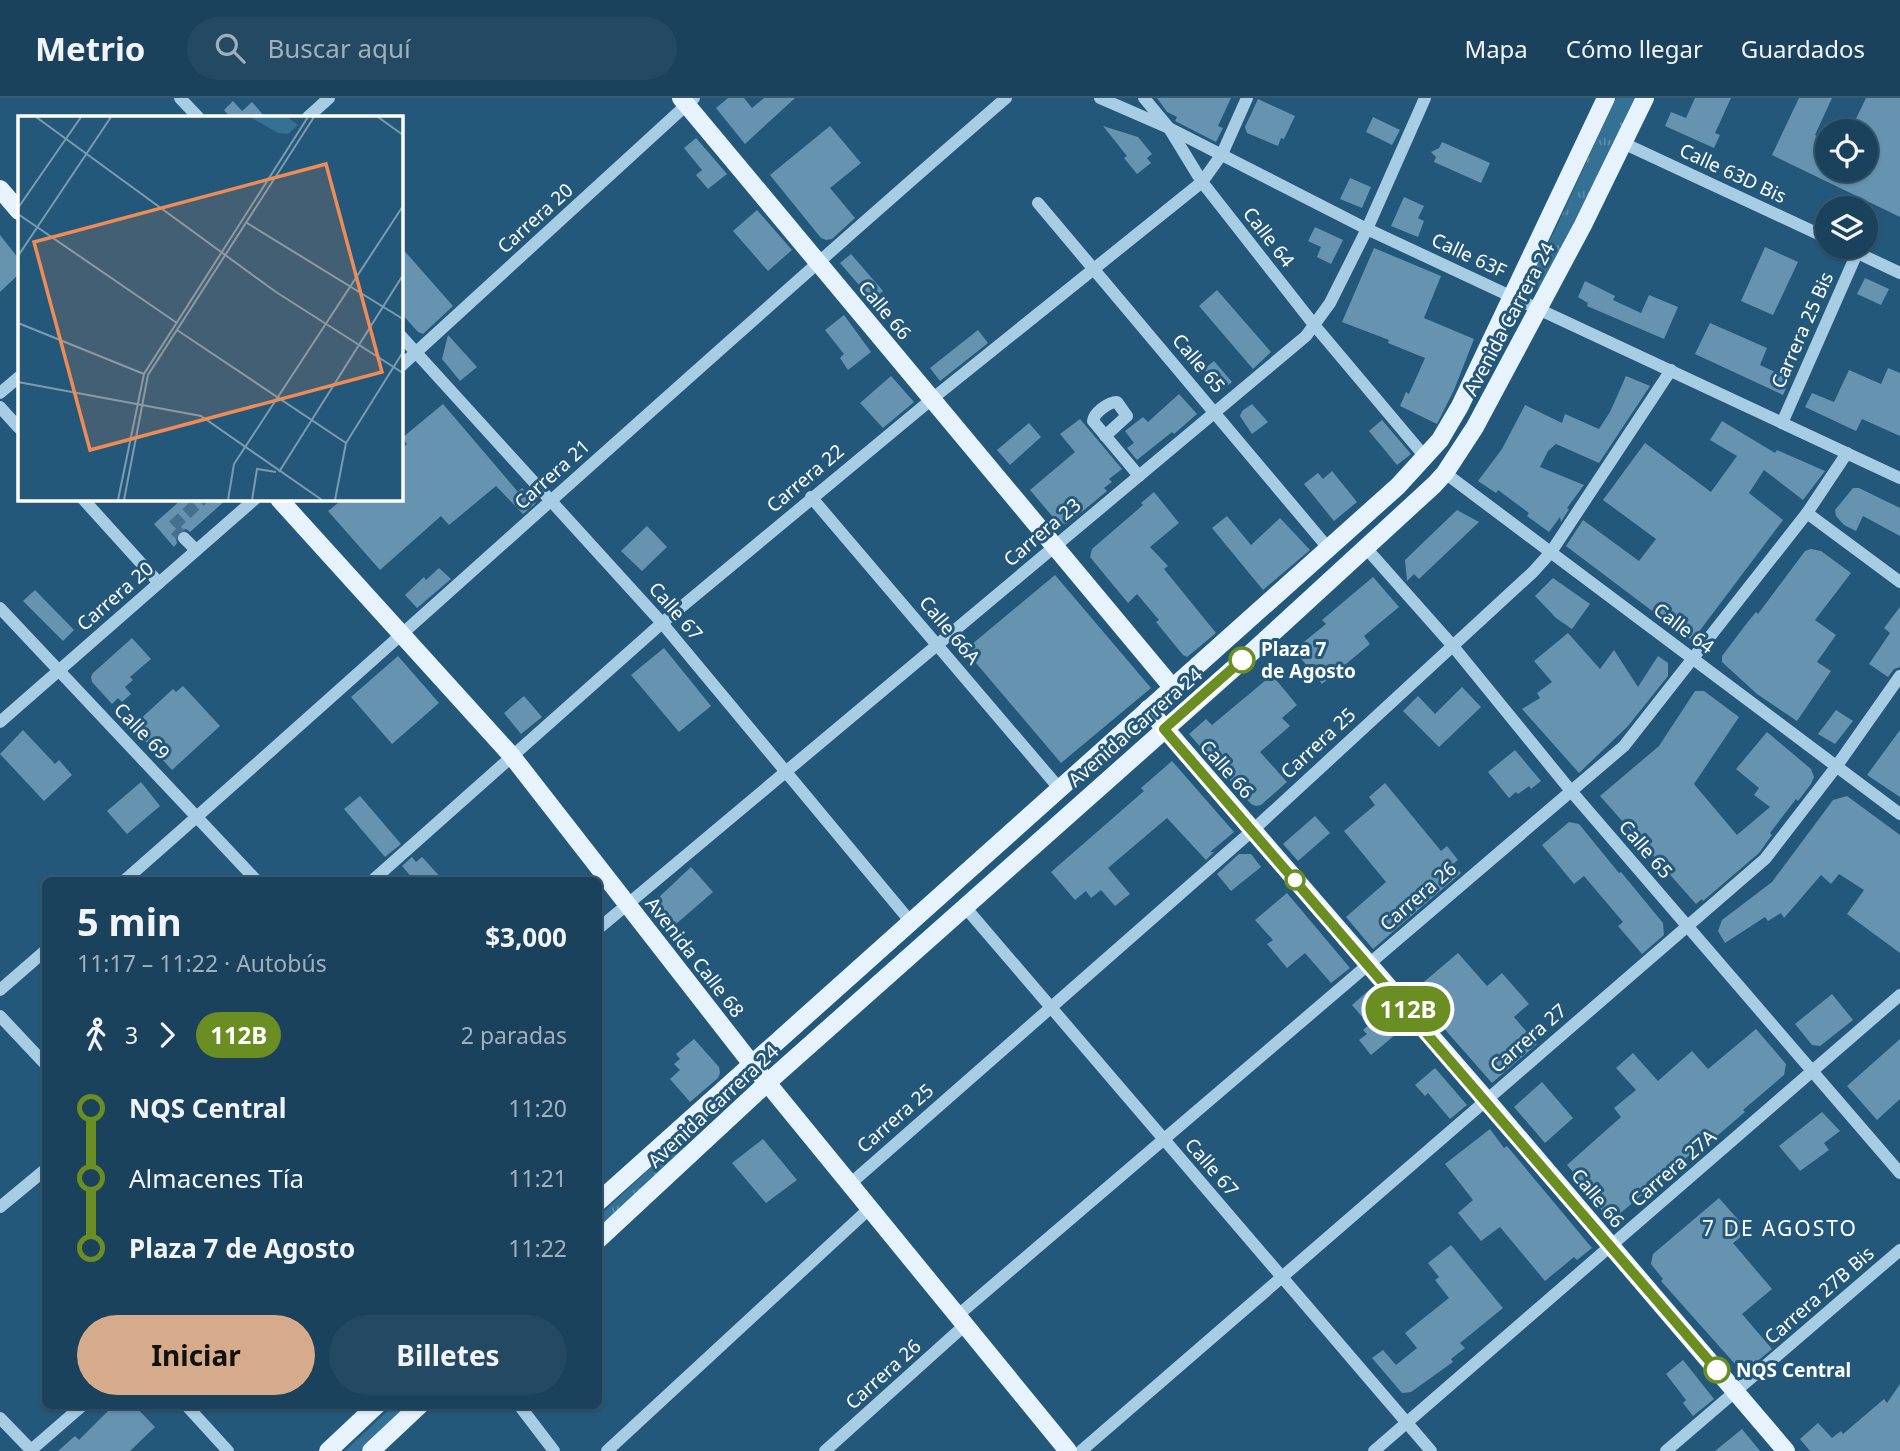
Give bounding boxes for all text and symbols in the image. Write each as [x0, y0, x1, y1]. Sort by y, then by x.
search box [187, 17, 677, 80]
text: Metrio [35, 26, 145, 71]
icon: search [211, 29, 249, 67]
text: Buscar aquí [267, 30, 411, 66]
text: Mapa [1464, 32, 1528, 65]
text: Cómo llegar [1566, 32, 1703, 65]
text: Guardados [1741, 32, 1865, 65]
inset map [18, 116, 402, 500]
map controls [1815, 119, 1878, 259]
button: locate [1815, 119, 1878, 182]
street label: Calle 63D Bis [1675, 137, 1791, 209]
street label: Carrera 20 [492, 177, 578, 259]
button: layers [1815, 196, 1878, 259]
street label: Calle 64 [1237, 201, 1301, 273]
street label: Calle 63F [1427, 226, 1511, 284]
street label: Avenida Carrera 24 [1458, 238, 1560, 400]
street label: Carrera 25 Bis [1765, 268, 1839, 392]
street label: Calle 66 [853, 275, 917, 345]
street label: Calle 65 [1167, 328, 1231, 398]
street label: Carrera 21 [509, 433, 595, 515]
street label: Carrera 22 [761, 438, 849, 518]
street label: Carrera 23 [998, 492, 1086, 572]
street label: Carrera 20 [71, 556, 159, 636]
street label: Calle 67 [643, 576, 709, 646]
street label: Calle 66A [914, 590, 987, 670]
street label: Calle 64 [1648, 597, 1720, 659]
place label: Plaza 7 de Agosto [1261, 636, 1356, 684]
marker: Plaza 7 de Agosto [1229, 647, 1255, 673]
street label: Avenida Carrera 24 [1062, 661, 1208, 793]
street label: Calle 69 [108, 697, 176, 765]
street label: Carrera 25 [1275, 702, 1361, 784]
street label: Calle 66 [1194, 734, 1260, 804]
street label: Calle 65 [1613, 814, 1679, 884]
street label: Carrera 26 [1374, 856, 1462, 936]
unlabelled marker [1285, 870, 1305, 890]
street label: Avenida Calle 68 [640, 891, 750, 1023]
text: 5 min [77, 895, 182, 947]
text: $3,000 [485, 919, 567, 955]
text: 11:17 – 11:22 · Autobús [77, 947, 327, 979]
line badge: 112B [1359, 986, 1457, 1032]
text: 112B [1379, 992, 1437, 1025]
street label: Carrera 27 [1484, 998, 1572, 1078]
icon: walk [77, 1016, 115, 1054]
icon: forward [148, 1016, 186, 1054]
text: 112B [210, 1018, 267, 1051]
text: 3 [125, 1019, 138, 1051]
text: 2 paradas [461, 1019, 567, 1051]
street label: Avenida Carrera 24 [642, 1038, 784, 1173]
street label: Carrera 25 [851, 1078, 939, 1158]
text: NQS Central [129, 1090, 287, 1126]
text: 11:20 [508, 1092, 567, 1124]
street label: Carrera 27A [1625, 1123, 1722, 1212]
street label: Calle 67 [1179, 1132, 1245, 1202]
text: Almacenes Tía [129, 1160, 304, 1196]
text: 11:21 [508, 1162, 567, 1194]
street label: Calle 66 [1566, 1163, 1630, 1233]
district label: 7 DE AGOSTO [1702, 1214, 1858, 1242]
text: Plaza 7 de Agosto [129, 1230, 355, 1266]
text: 11:22 [508, 1232, 567, 1264]
street label: Carrera 27B Bis [1759, 1240, 1879, 1350]
button: Iniciar [77, 1315, 315, 1395]
button: Billetes [329, 1315, 567, 1395]
street label: Carrera 26 [840, 1333, 926, 1415]
marker: NQS Central [1704, 1357, 1730, 1383]
place label: NQS Central [1736, 1357, 1851, 1383]

